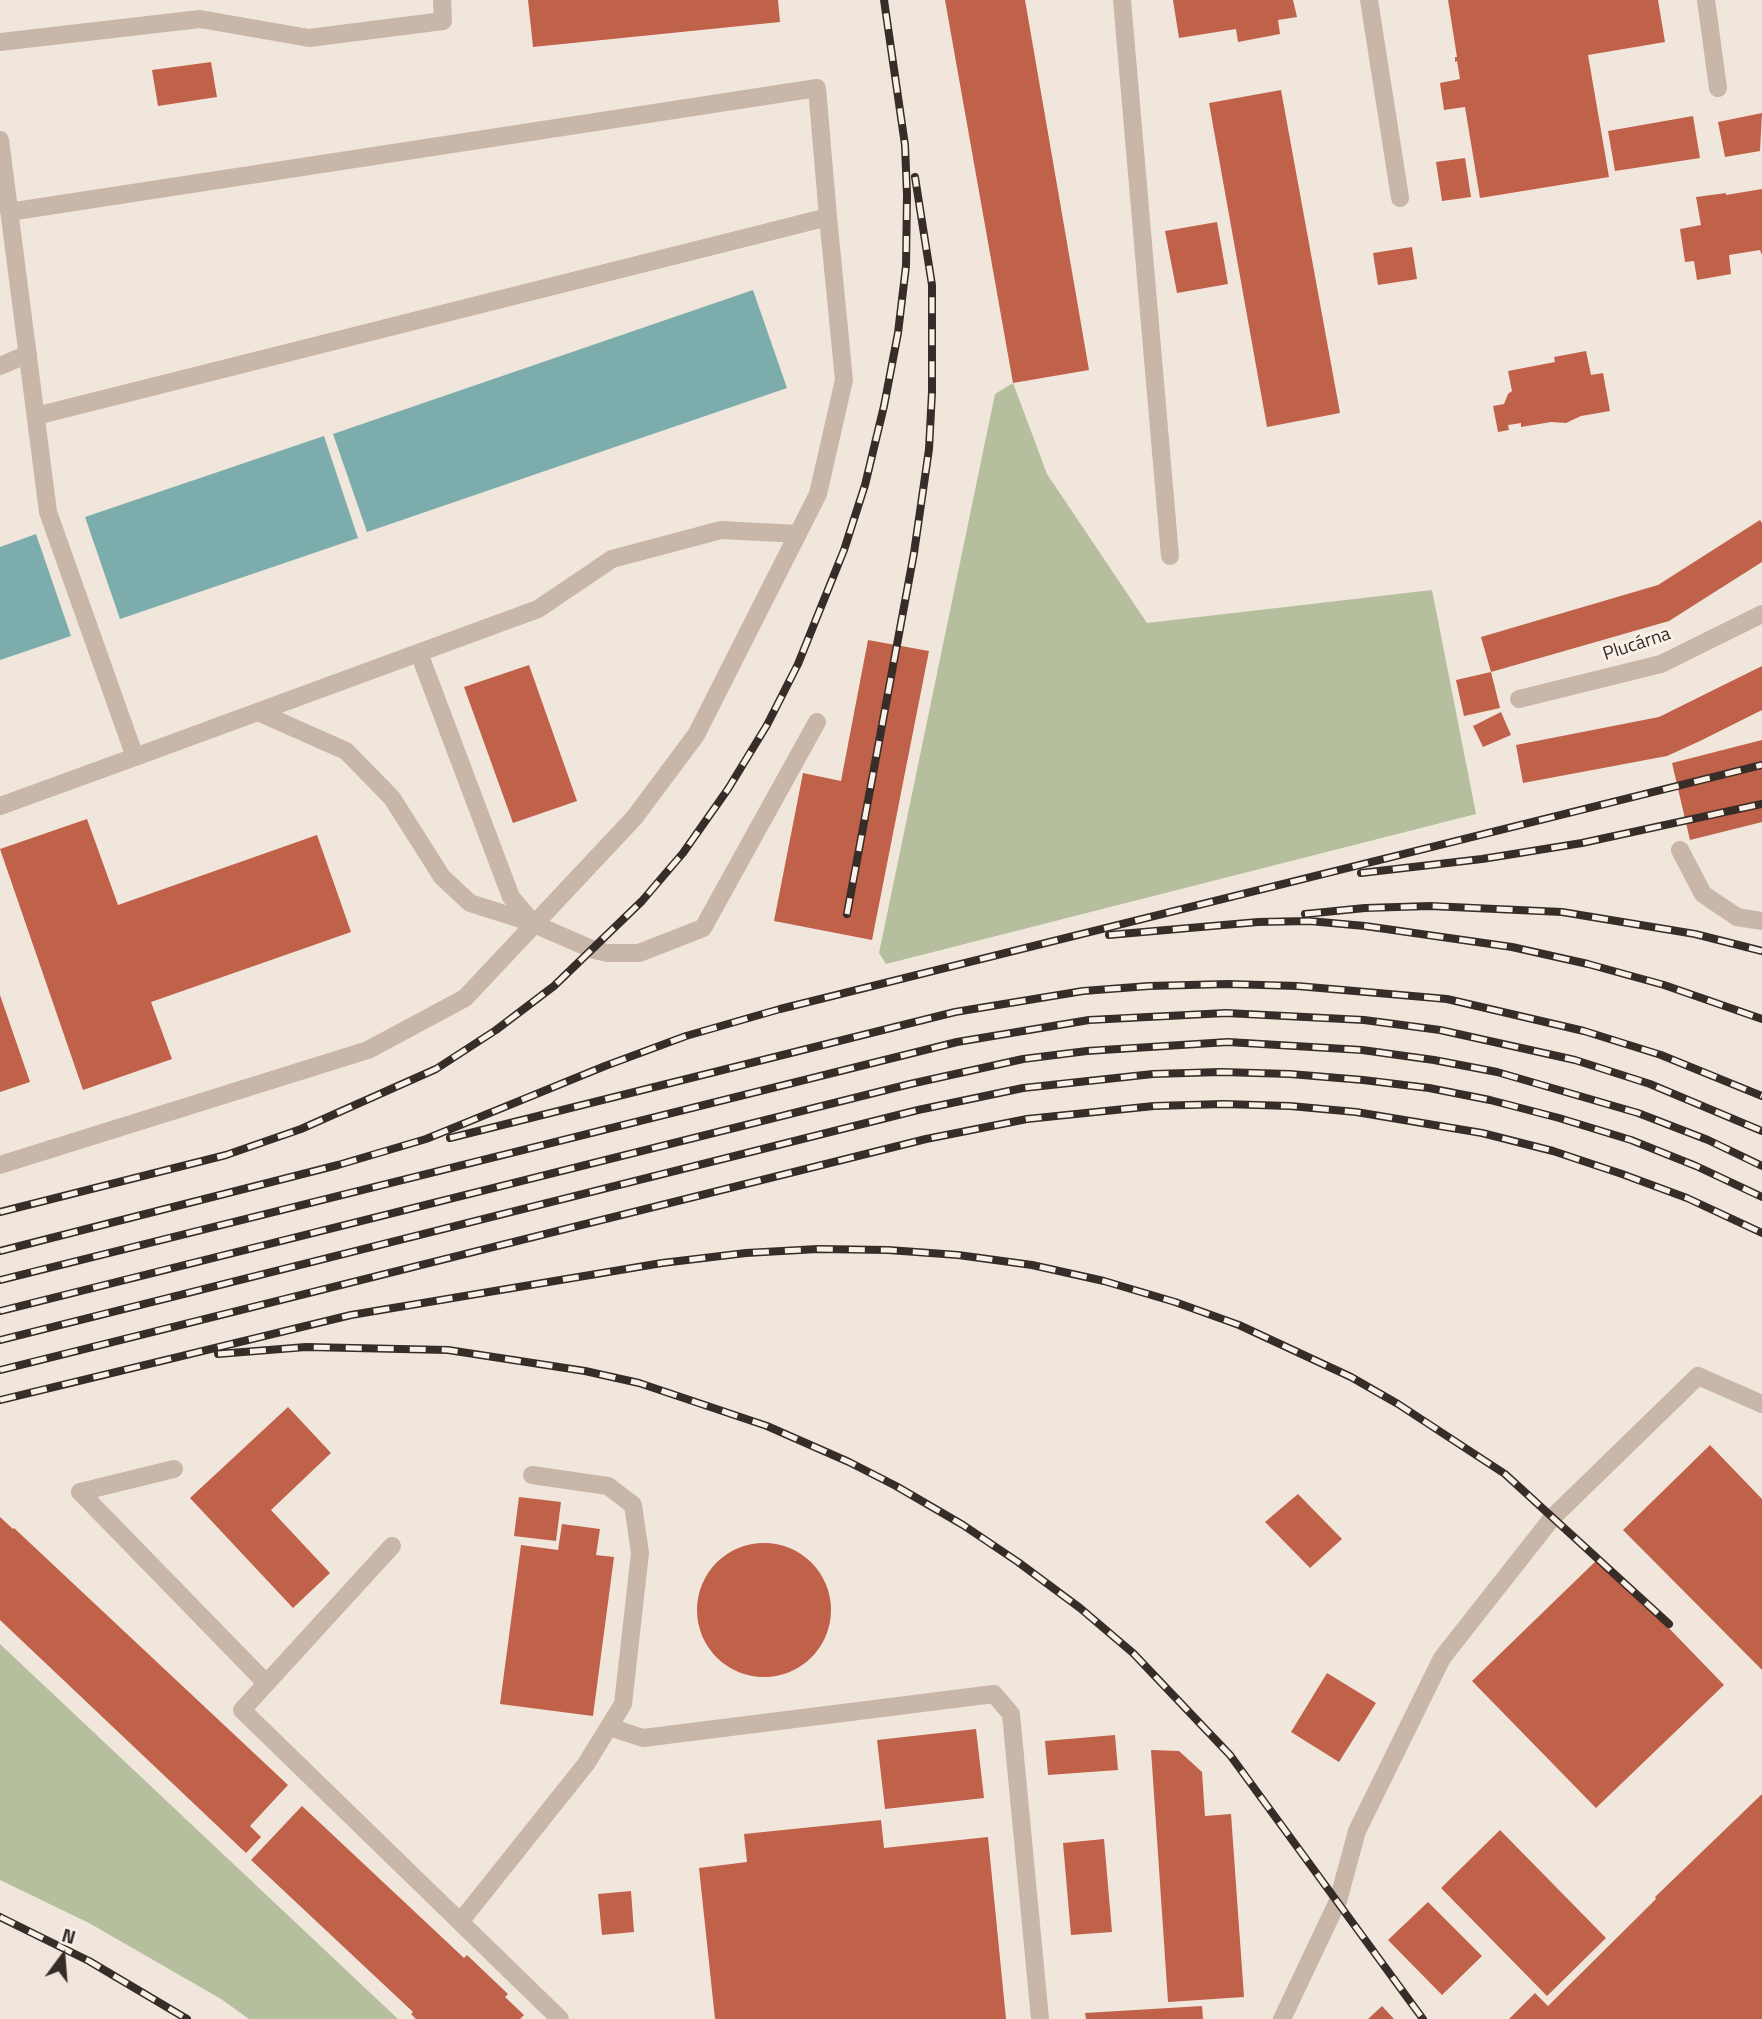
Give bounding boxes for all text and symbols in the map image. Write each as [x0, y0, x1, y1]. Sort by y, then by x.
street label: Plucárna [1600, 623, 1674, 667]
text: N [59, 1920, 79, 1951]
north arrow [28, 1921, 98, 1991]

